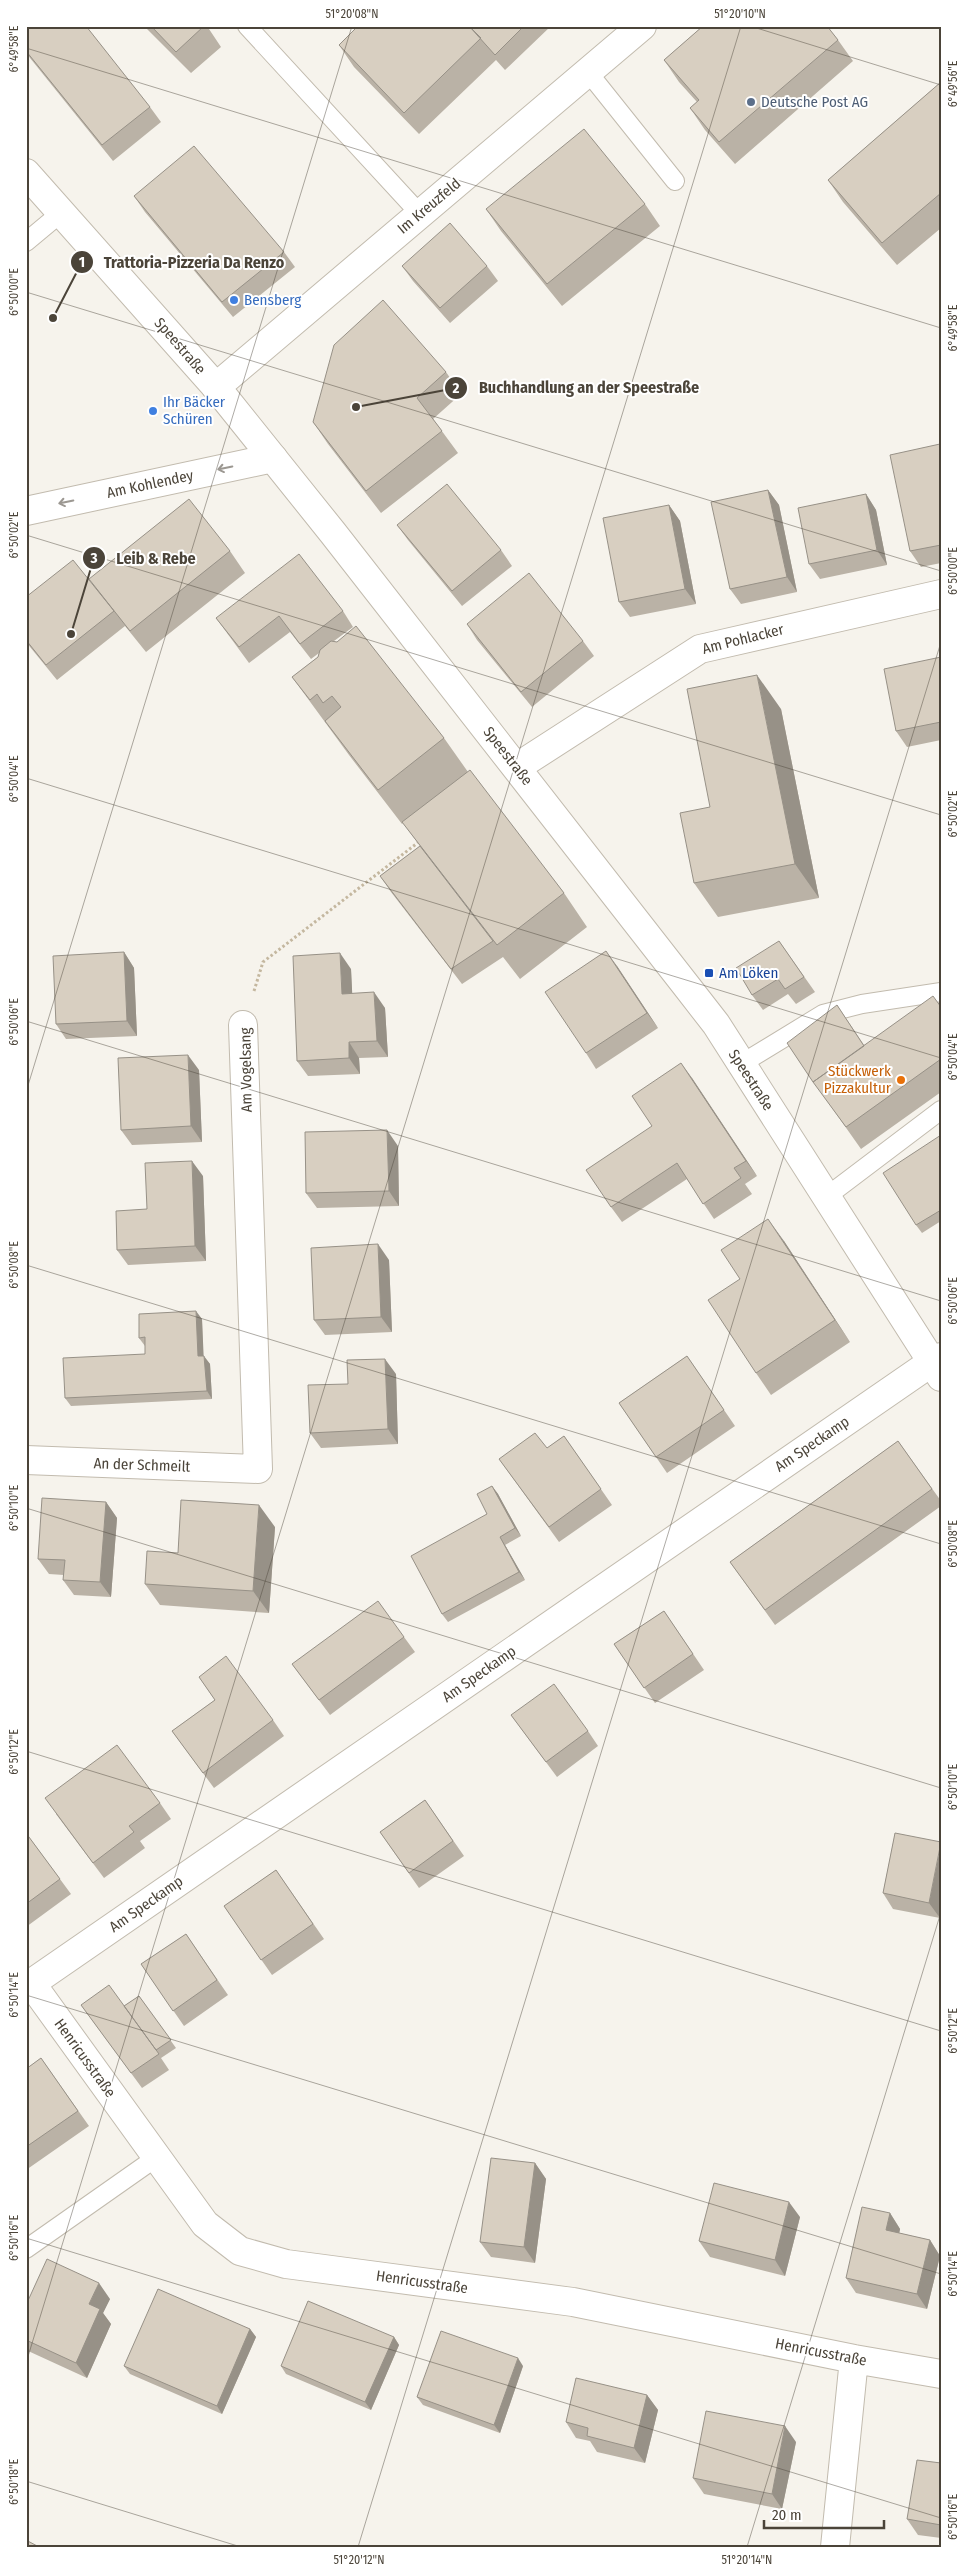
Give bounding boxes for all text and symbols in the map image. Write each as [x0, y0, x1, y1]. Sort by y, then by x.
text: 51°20'08"N [326, 7, 378, 21]
text: 51°20'10"N [714, 7, 766, 21]
text: 6°49'58"E [7, 25, 21, 72]
text: 6°49'56"E [946, 60, 960, 107]
place label: Deutsche Post AG [761, 93, 868, 111]
marker: Deutsche Post AG [745, 96, 757, 108]
street label: Im Kreuzfeld [394, 174, 464, 238]
callout: Trattoria-Pizzeria Da Renzo [69, 246, 295, 277]
text: 1 [79, 253, 85, 271]
text: Trattoria-Pizzeria Da Renzo [104, 253, 285, 272]
text: 6°50'00"E [7, 268, 21, 316]
place label: Bensberg [244, 291, 301, 309]
marker: Bensberg [228, 294, 240, 306]
text: 6°49'58"E [946, 304, 960, 351]
street label: Speestraße [151, 314, 209, 378]
callout: Buchhandlung an der Speestraße [444, 372, 709, 403]
text: Buchhandlung an der Speestraße [479, 378, 699, 397]
text: 2 [452, 379, 460, 397]
place label: Ihr Bäcker Schüren [163, 393, 226, 428]
marker: Ihr Bäcker Schüren [147, 405, 159, 417]
one-way arrow [218, 464, 234, 473]
street label: Am Kohlendey [105, 466, 195, 502]
one-way arrow [59, 498, 75, 507]
text: 6°50'02"E [7, 511, 21, 558]
callout: Leib & Rebe [81, 543, 206, 574]
text: 6°50'00"E [946, 547, 960, 595]
text: 3 [89, 549, 98, 567]
text: Leib & Rebe [116, 549, 196, 568]
street label: Am Pohlacker [700, 620, 786, 658]
street label: Speestraße [480, 723, 536, 789]
text: 6°50'04"E [7, 755, 21, 803]
text: 6°50'02"E [946, 790, 960, 837]
place label: Am Löken [719, 964, 778, 982]
marker: Am Löken [703, 967, 715, 979]
text: 6°50'06"E [7, 998, 21, 1046]
street label: Am Vogelsang [236, 1027, 256, 1113]
text: 6°50'04"E [946, 1033, 960, 1081]
street label: Speestraße [725, 1046, 777, 1114]
place label: Stückwerk Pizzakultur [824, 1062, 892, 1097]
marker: Stückwerk Pizzakultur [895, 1074, 907, 1086]
text: 6°50'08"E [7, 1241, 21, 1289]
text: 6°50'06"E [946, 1277, 960, 1325]
street label: Am Speckamp [771, 1413, 853, 1475]
street label: An der Schmeilt [93, 1454, 191, 1476]
text: 6°50'10"E [7, 1484, 21, 1531]
text: 6°50'08"E [946, 1520, 960, 1568]
street label: Am Speckamp [439, 1642, 519, 1706]
text: 6°50'12"E [7, 1729, 21, 1775]
text: 6°50'10"E [946, 1763, 960, 1810]
street label: Am Speckamp [106, 1872, 186, 1936]
text: 6°50'14"E [7, 1972, 21, 2018]
text: 6°50'12"E [946, 2008, 960, 2054]
street label: Henricusstraße [50, 2015, 120, 2101]
text: 6°50'16"E [7, 2215, 21, 2261]
text: 6°50'14"E [946, 2251, 960, 2297]
street label: Henricusstraße [375, 2267, 469, 2297]
street label: Henricusstraße [774, 2334, 868, 2370]
text: 6°50'18"E [7, 2459, 21, 2505]
text: 6°50'16"E [946, 2494, 960, 2540]
scale bar [764, 2498, 884, 2530]
text: 20 m [772, 2506, 802, 2524]
text: 51°20'12"N [334, 2553, 384, 2567]
text: 51°20'14"N [722, 2553, 772, 2567]

